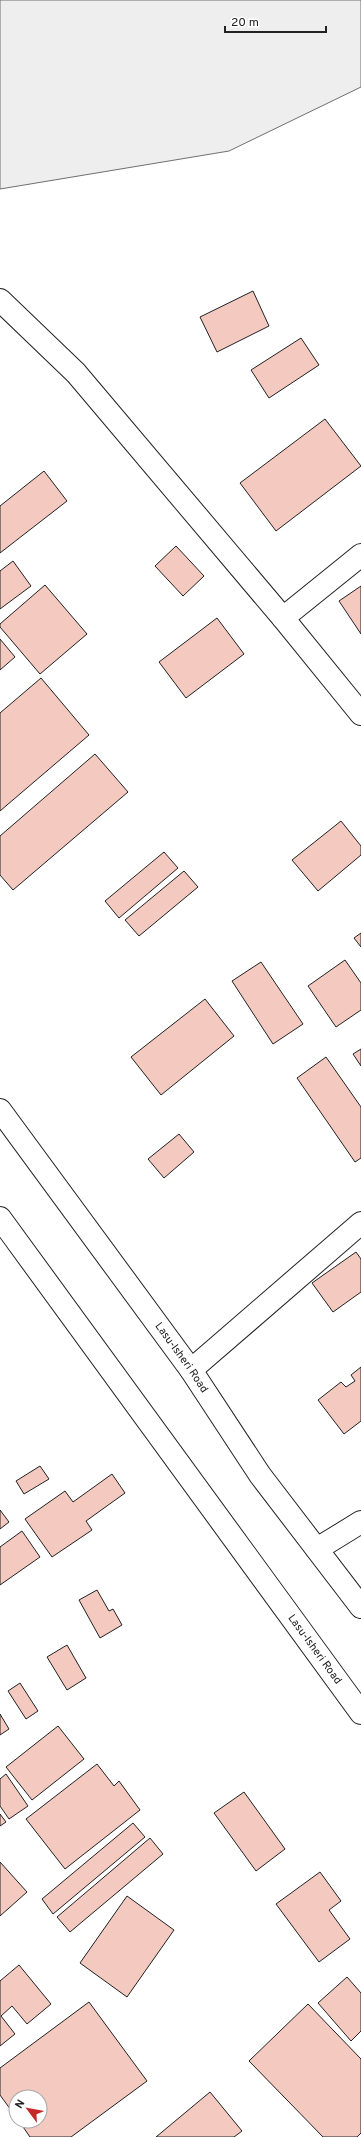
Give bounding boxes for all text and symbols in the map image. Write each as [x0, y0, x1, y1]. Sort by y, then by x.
scale bar [225, 8, 326, 34]
text: 20 m [231, 15, 259, 31]
street label: Lasu-Isheri Road [152, 1320, 211, 1396]
street label: Lasu-Isheri Road [285, 1612, 345, 1687]
north arrow [8, 2089, 48, 2129]
text: N [12, 2097, 28, 2111]

